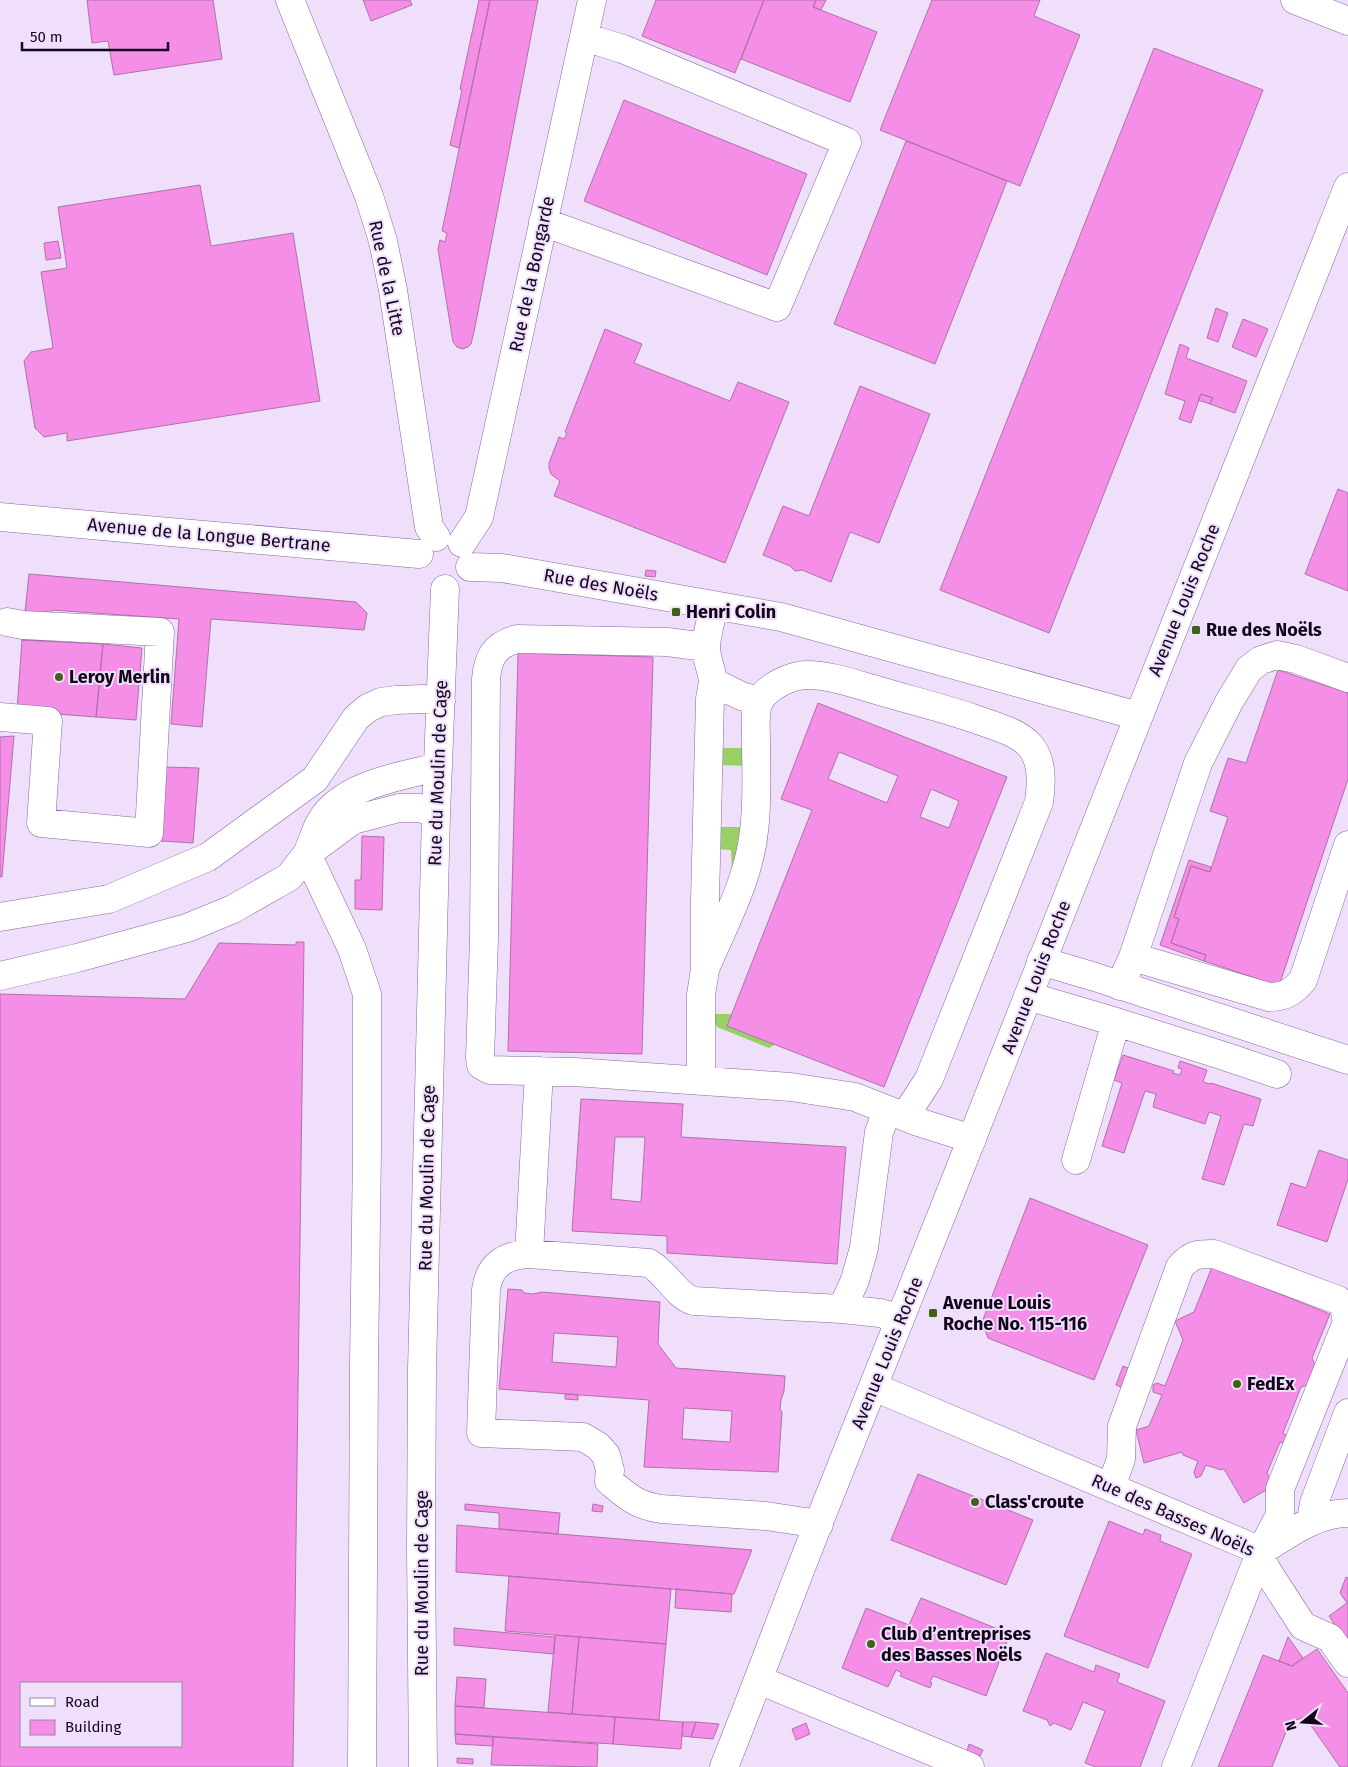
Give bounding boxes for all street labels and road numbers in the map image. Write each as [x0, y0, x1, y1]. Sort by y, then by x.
street label: Rue de la Bongarde [505, 194, 559, 354]
street label: Rue de la Litte [364, 218, 410, 338]
street label: Avenue de la Longue Bertrane [86, 513, 332, 557]
street label: Avenue Louis Roche [1143, 521, 1225, 679]
street label: Rue des Noëls [542, 564, 660, 606]
street label: Rue du Moulin de Cage [424, 679, 452, 867]
street label: Avenue Louis Roche [997, 897, 1075, 1057]
street label: Rue du Moulin de Cage [414, 1085, 440, 1271]
street label: Avenue Louis Roche [846, 1274, 928, 1432]
street label: Rue des Basses Noëls [1088, 1469, 1258, 1561]
street label: Rue du Moulin de Cage [411, 1490, 433, 1676]

